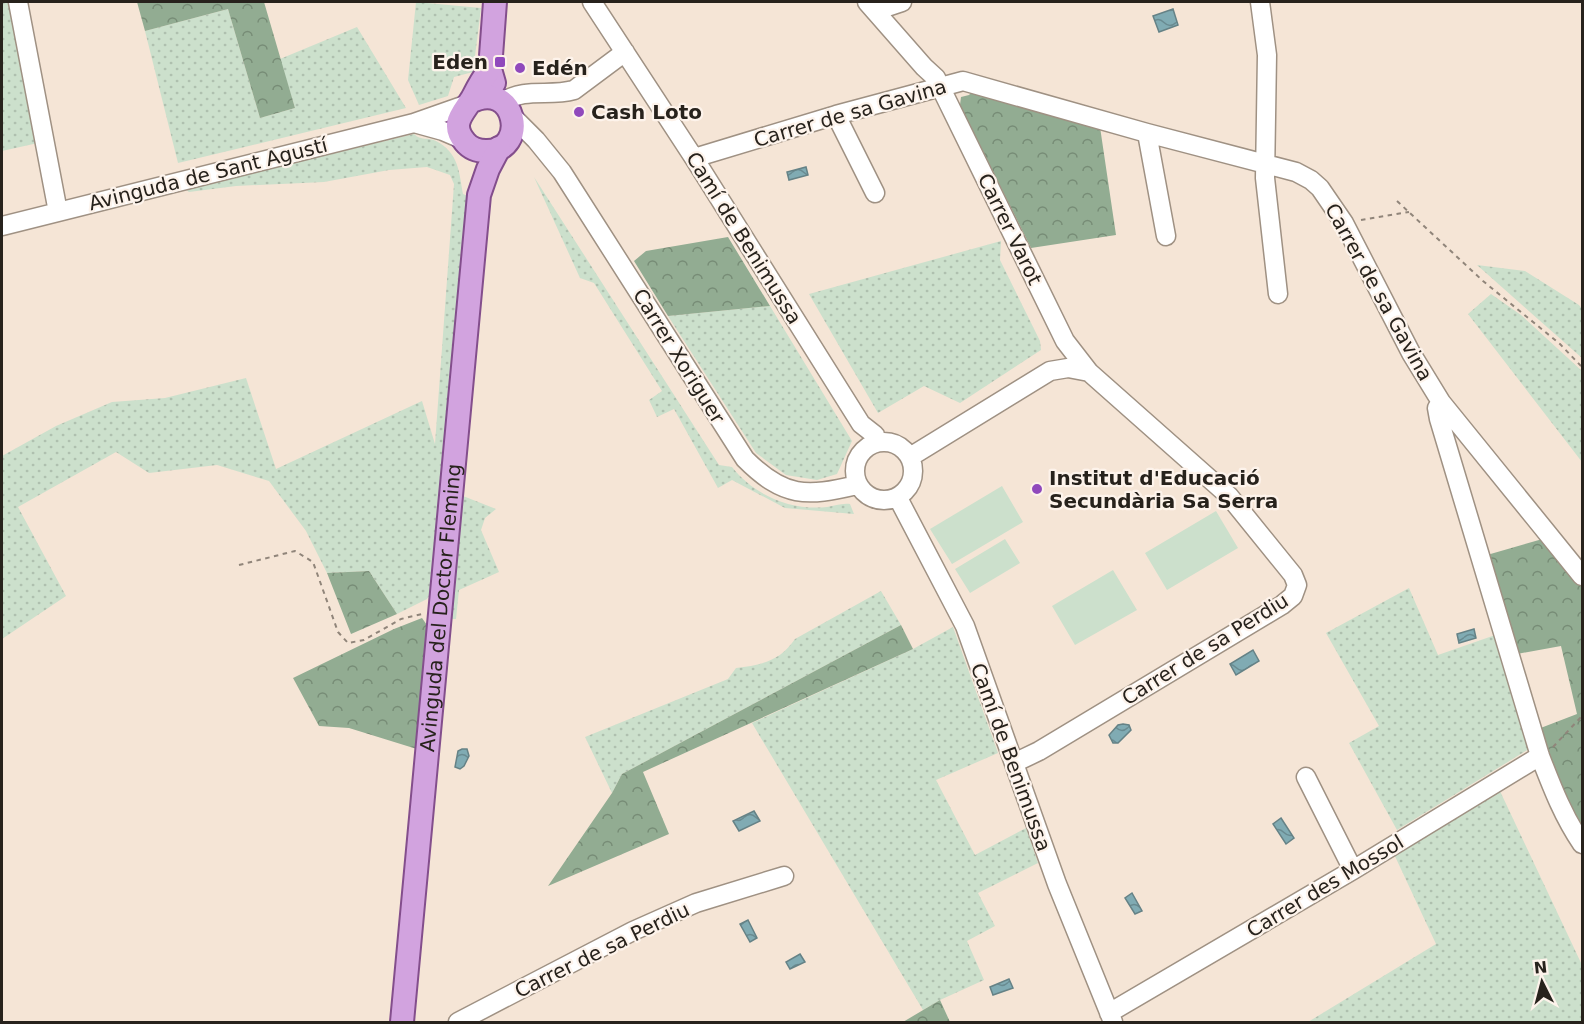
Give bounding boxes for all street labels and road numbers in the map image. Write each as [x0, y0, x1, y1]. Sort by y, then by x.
street label: Carrer de sa Gavina [751, 74, 949, 152]
street label: Avinguda de Sant Agustí [86, 132, 331, 215]
street label: Camí de Benimussa [681, 147, 807, 329]
street label: Carrer Varot [973, 169, 1047, 289]
street label: Carrer de sa Gavina [1320, 199, 1438, 385]
street label: Carrer Xoriguer [628, 284, 730, 428]
street label: Avinguda del Doctor Fleming [415, 463, 466, 753]
street label: Carrer de sa Perdiu [1117, 588, 1293, 710]
street label: Camí de Benimussa [966, 660, 1056, 854]
street label: Carrer des Mossol [1242, 830, 1408, 942]
street label: Carrer de sa Perdiu [511, 897, 693, 1003]

